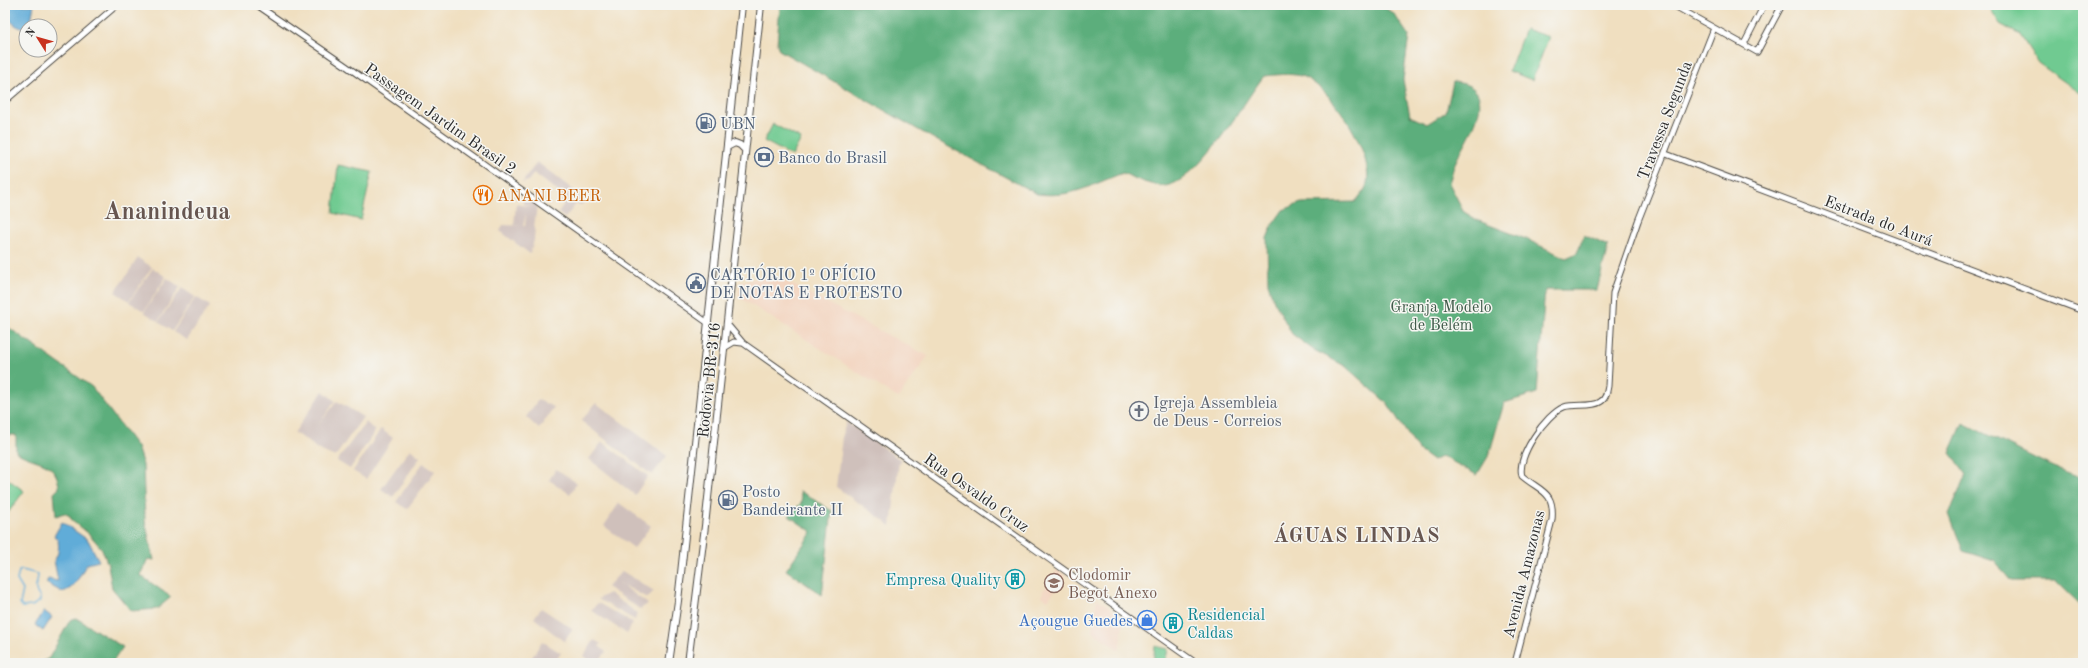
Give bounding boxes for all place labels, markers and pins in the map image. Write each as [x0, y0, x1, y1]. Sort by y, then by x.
fuel station icon: UBN [695, 112, 717, 134]
place label: UBN [720, 117, 756, 133]
bank icon: Banco do Brasil [753, 146, 775, 168]
place label: Banco do Brasil [778, 151, 887, 167]
restaurant icon: ANANI BEER [472, 184, 494, 206]
place label: ANANI BEER [497, 189, 601, 205]
place label: CARTÓRIO 1º OFÍCIO DE NOTAS E PROTESTO [710, 263, 902, 302]
public building icon: CARTÓRIO 1º OFÍCIO DE NOTAS E PROTESTO [685, 272, 707, 294]
place label: Igreja Assembleia de Deus - Correios [1153, 396, 1282, 430]
church icon: Igreja Assembleia de Deus - Correios [1128, 400, 1150, 422]
place label: Posto Bandeirante II [742, 485, 843, 519]
fuel station icon: Posto Bandeirante II [717, 489, 739, 511]
building icon: Empresa Quality [1004, 568, 1026, 590]
place label: Clodomir Begot Anexo [1068, 568, 1157, 602]
school or university icon: Clodomir Begot Anexo [1043, 572, 1065, 594]
place label: Empresa Quality [885, 573, 1002, 589]
place label: Residencial Caldas [1187, 608, 1265, 642]
shop icon: Açougue Guedes [1136, 609, 1158, 631]
building icon: Residencial Caldas [1162, 612, 1184, 634]
place label: Açougue Guedes [1018, 614, 1133, 630]

